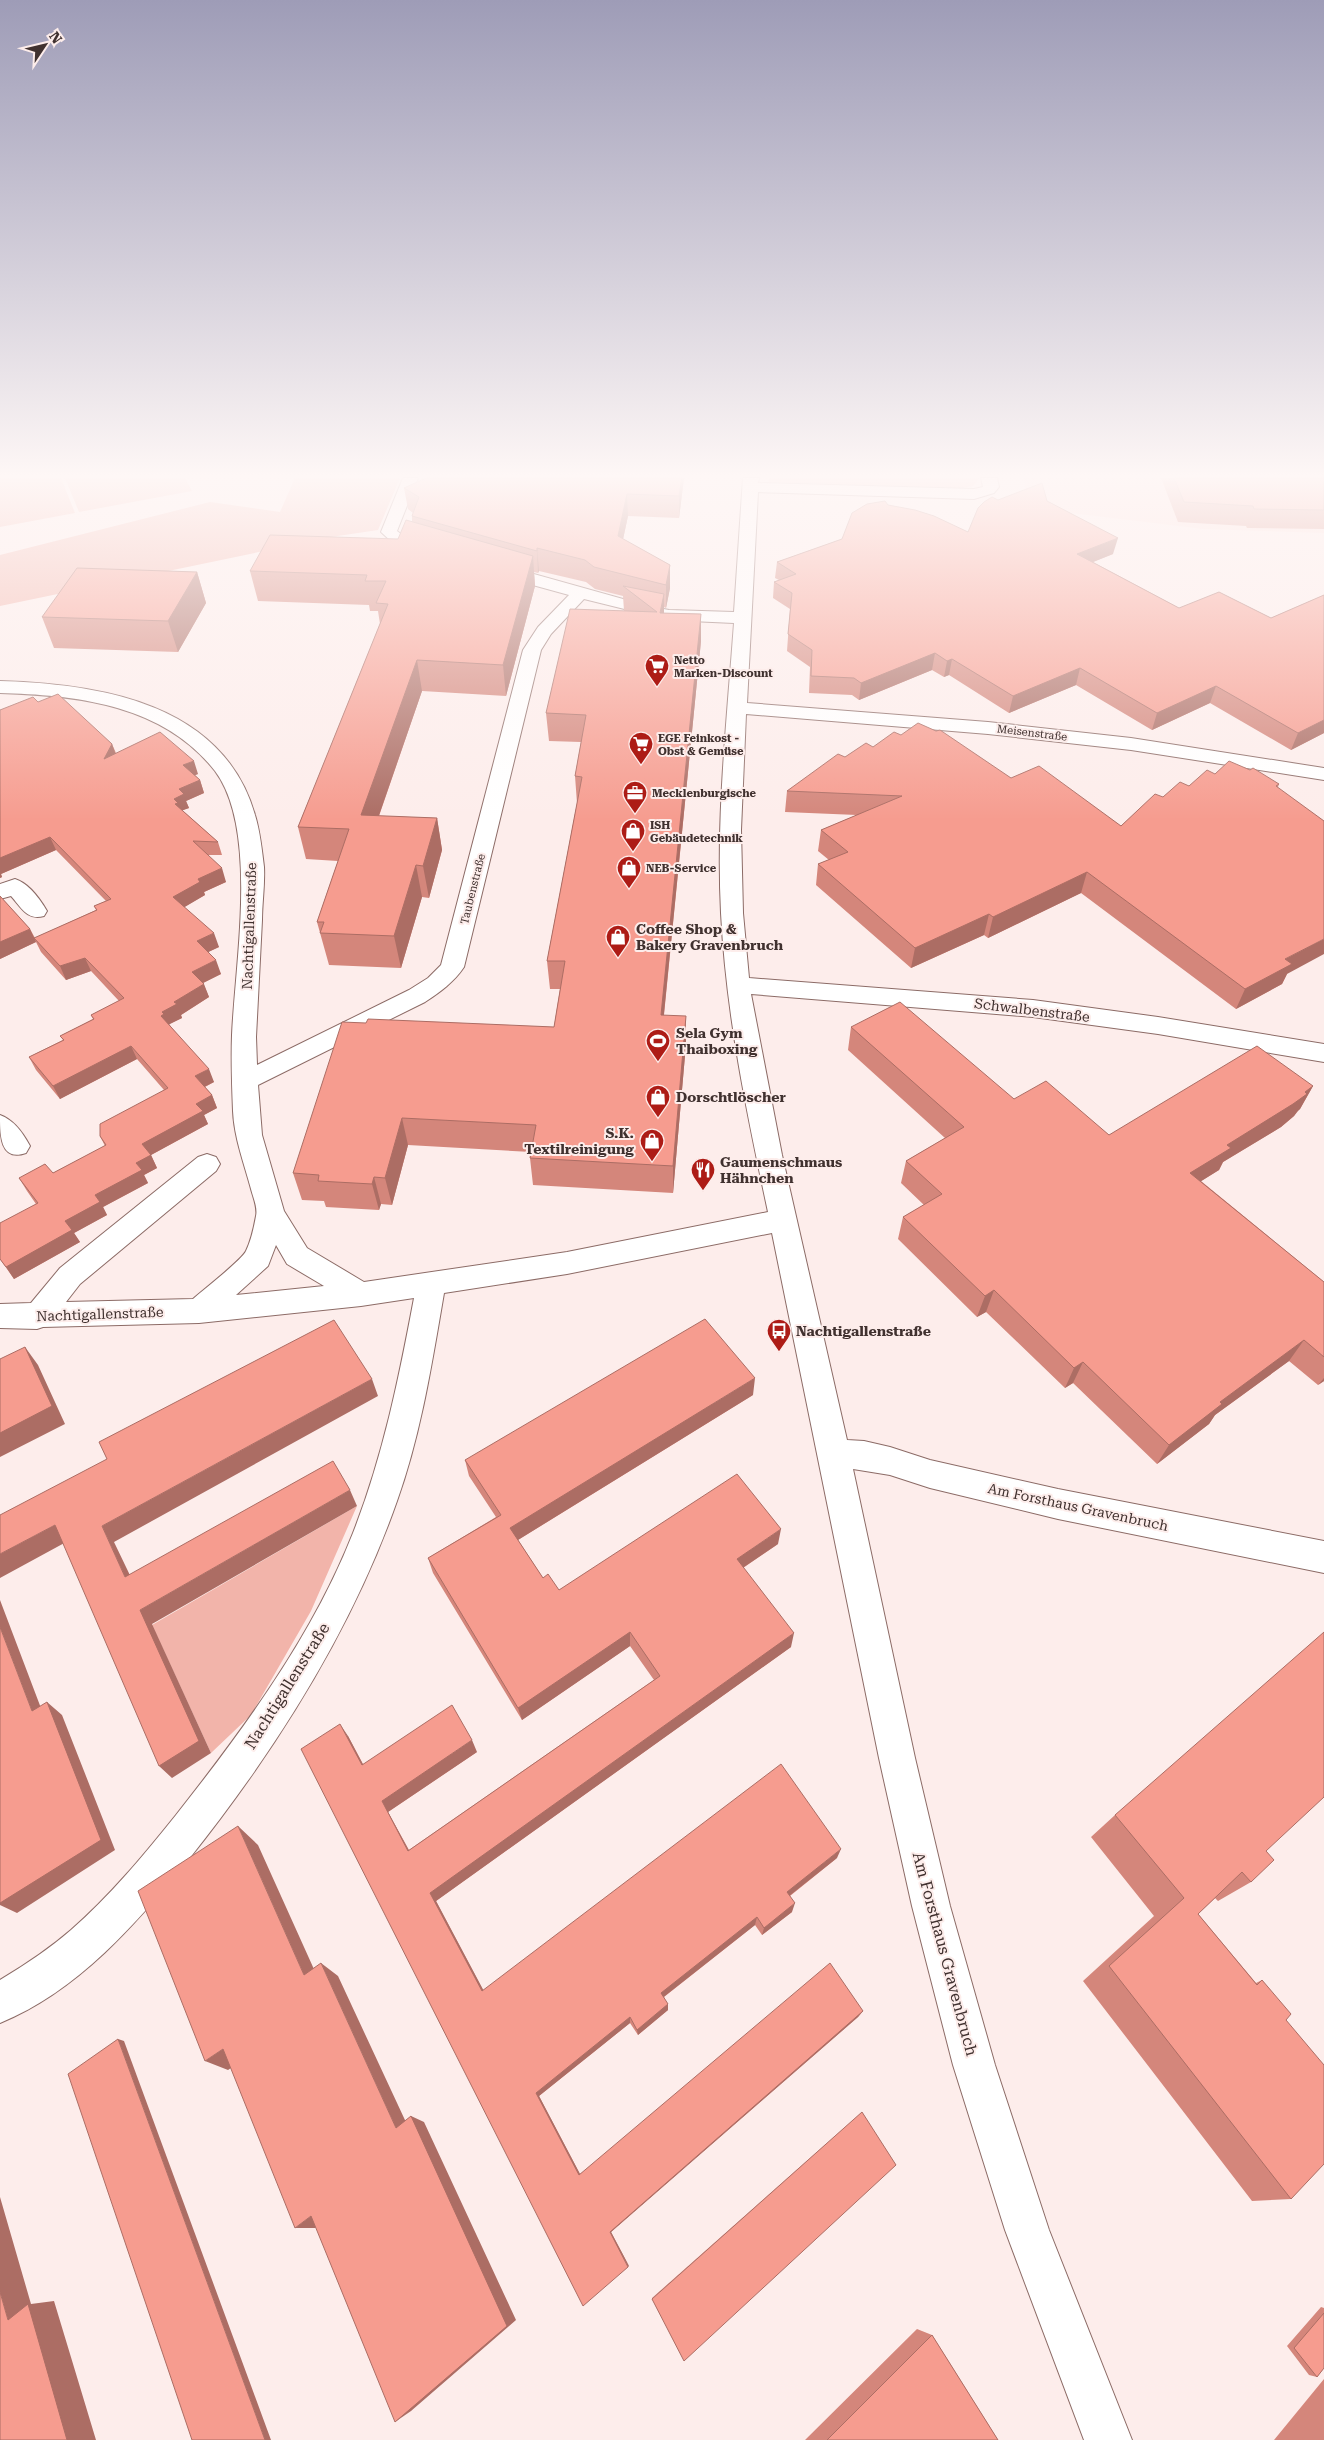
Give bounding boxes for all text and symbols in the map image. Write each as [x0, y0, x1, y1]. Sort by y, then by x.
north arrow [20, 20, 70, 70]
text: N [46, 29, 65, 47]
supermarket icon: Netto Marken-Discount [644, 653, 670, 687]
place label: Netto Marken-Discount [674, 654, 773, 680]
street label: Meisenstraße [996, 722, 1068, 744]
supermarket icon: EGE Feinkost - Obst & Gemüse [628, 731, 654, 765]
place label: EGE Feinkost - Obst & Gemüse [658, 732, 744, 758]
office icon: Mecklenburgische [622, 780, 648, 814]
place label: Mecklenburgische [652, 787, 756, 800]
shop icon: ISH Gebäudetechnik [620, 818, 646, 852]
place label: ISH Gebäudetechnik [650, 819, 743, 845]
street label: Taubenstraße [458, 852, 488, 926]
shop icon: NEB-Service [616, 855, 642, 889]
street label: Nachtigallenstraße [239, 862, 259, 990]
place label: NEB-Service [646, 862, 717, 875]
place label: Coffee Shop & Bakery Gravenbruch [636, 921, 784, 953]
shop icon: Coffee Shop & Bakery Gravenbruch [605, 924, 631, 958]
street label: Schwalbenstraße [973, 995, 1091, 1025]
place label: Sela Gym Thaiboxing [676, 1025, 758, 1057]
sports icon: Sela Gym Thaiboxing [645, 1028, 671, 1062]
shop icon: Dorschtlöscher [645, 1084, 671, 1118]
place label: Dorschtlöscher [676, 1089, 786, 1105]
place label: S.K. Textilreinigung [524, 1125, 634, 1157]
shop icon: S.K. Textilreinigung [639, 1128, 665, 1162]
place label: Gaumenschmaus Hähnchen [720, 1154, 842, 1186]
restaurant icon: Gaumenschmaus Hähnchen [690, 1157, 716, 1191]
street label: Nachtigallenstraße [36, 1304, 164, 1324]
bus stop icon: Nachtigallenstraße [766, 1318, 792, 1352]
place label: Nachtigallenstraße [796, 1323, 931, 1339]
street label: Am Forsthaus Gravenbruch [986, 1480, 1170, 1534]
street label: Nachtigallenstraße [240, 1619, 334, 1753]
street label: Am Forsthaus Gravenbruch [909, 1850, 981, 2058]

